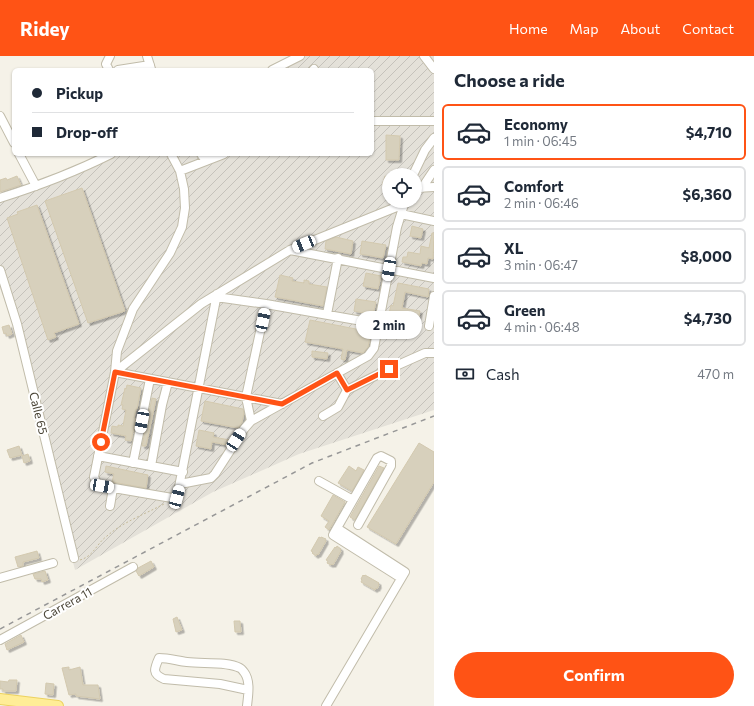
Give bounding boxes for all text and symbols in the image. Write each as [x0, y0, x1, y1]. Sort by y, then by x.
text: Ridey [20, 17, 70, 40]
text: Home [509, 20, 548, 37]
text: Map [570, 20, 598, 37]
text: About [620, 20, 660, 37]
text: Contact [682, 20, 734, 37]
text: Choose a ride [454, 69, 565, 91]
text: Pickup [56, 84, 103, 102]
icon: car [456, 114, 492, 150]
text: Economy [504, 115, 568, 133]
text: Drop-off [56, 123, 118, 141]
text: $4,710 [686, 123, 732, 141]
text: 1 min · 06:45 [504, 133, 577, 149]
map controls [382, 168, 422, 208]
button: locate [382, 168, 422, 208]
icon: car [456, 176, 492, 212]
text: Comfort [504, 177, 564, 195]
text: $6,360 [683, 185, 732, 203]
text: 2 min · 06:46 [504, 195, 579, 211]
car [291, 234, 317, 254]
icon: car [456, 238, 492, 274]
text: XL [504, 239, 523, 257]
text: $8,000 [681, 247, 732, 265]
car [381, 256, 397, 282]
text: 3 min · 06:47 [504, 257, 578, 273]
icon: car [456, 300, 492, 336]
text: Green [504, 301, 545, 319]
car [255, 307, 271, 333]
text: $4,730 [684, 309, 732, 327]
callout: 2 min [356, 311, 422, 339]
text: 2 min [373, 317, 405, 333]
text: 4 min · 06:48 [504, 319, 580, 335]
route end [380, 360, 398, 378]
icon: cash [454, 363, 476, 385]
text: Cash [486, 365, 520, 383]
text: 470 m [697, 366, 734, 382]
street label: Calle 65 [27, 390, 51, 436]
car [134, 408, 150, 434]
car [224, 427, 248, 453]
route start [92, 433, 110, 451]
car [89, 478, 115, 494]
car [168, 484, 186, 510]
street label: Carrera 11 [40, 584, 94, 622]
button: Confirm [454, 652, 734, 698]

